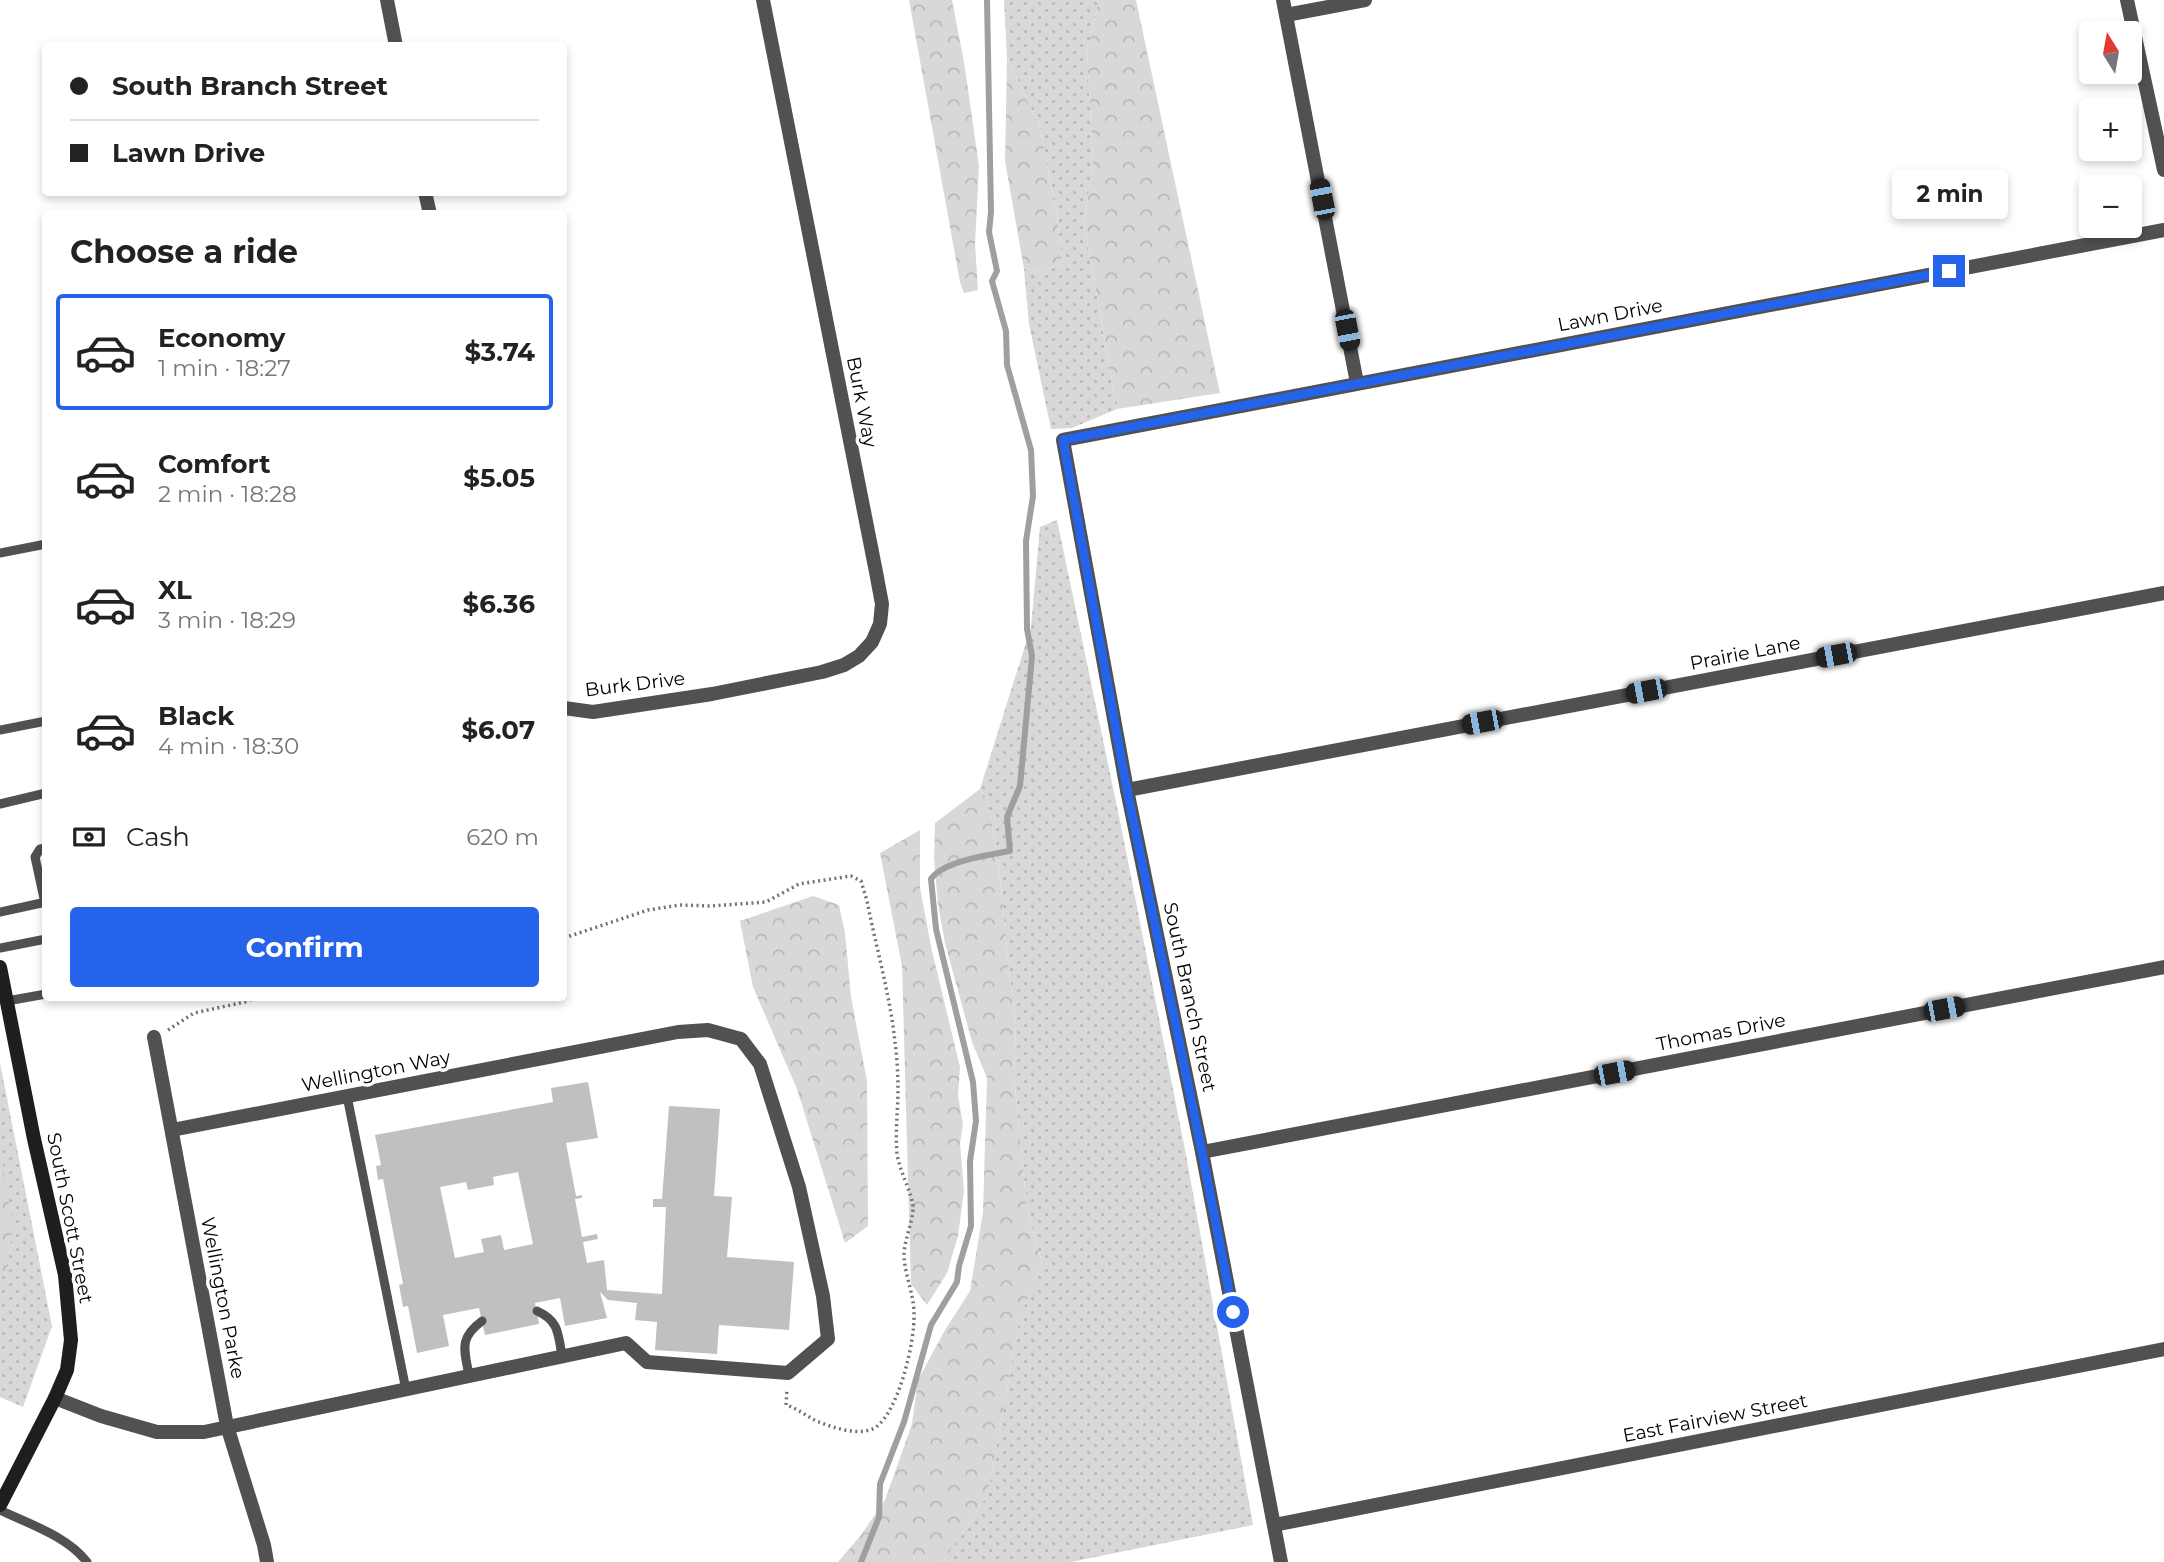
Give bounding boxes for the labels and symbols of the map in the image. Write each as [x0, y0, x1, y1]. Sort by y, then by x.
north arrow [2079, 21, 2142, 84]
callout: 2 min [1891, 170, 2007, 218]
car [1308, 176, 1337, 222]
route end [1933, 255, 1965, 287]
street label: Lawn Drive [1556, 294, 1664, 336]
car [1333, 307, 1362, 353]
street label: Burk Way [842, 355, 882, 450]
street label: Prairie Lane [1688, 631, 1802, 675]
car [1814, 641, 1859, 669]
street label: Burk Drive [584, 666, 686, 702]
car [1624, 677, 1669, 705]
car [1460, 708, 1505, 736]
street label: South Branch Street [1159, 900, 1221, 1094]
car [1922, 995, 1967, 1023]
street label: Thomas Drive [1654, 1008, 1788, 1056]
street label: Wellington Way [300, 1045, 453, 1097]
car [1592, 1059, 1637, 1087]
street label: South Scott Street [42, 1131, 98, 1306]
street label: Wellington Parke [196, 1215, 250, 1381]
route start [1217, 1296, 1249, 1328]
street label: East Fairview Street [1621, 1389, 1809, 1447]

